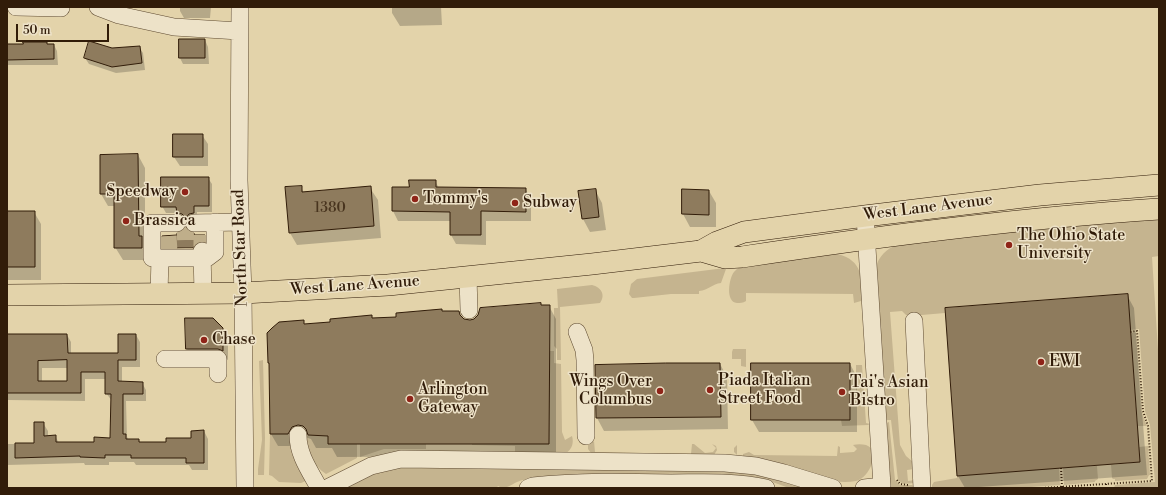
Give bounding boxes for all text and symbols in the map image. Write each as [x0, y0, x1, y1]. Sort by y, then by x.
scale bar [18, 16, 111, 42]
text: 50 m [23, 23, 51, 38]
place label: Speedway [106, 182, 177, 202]
marker: Speedway [180, 187, 190, 197]
street label: North Star Road [229, 189, 253, 307]
place label: Tommy's [423, 189, 488, 209]
street label: West Lane Avenue [862, 191, 994, 225]
place label: Subway [523, 193, 577, 213]
marker: Tommy's [410, 194, 420, 204]
marker: Subway [510, 198, 520, 208]
house number: 1380 [314, 201, 346, 217]
place label: Brassica [134, 211, 196, 231]
marker: Brassica [121, 216, 131, 226]
place label: The Ohio State University [1017, 226, 1125, 264]
marker: The Ohio State University [1004, 240, 1014, 250]
street label: West Lane Avenue [289, 272, 421, 300]
place label: Chase [212, 330, 256, 350]
marker: Chase [199, 335, 209, 345]
place label: EWI [1049, 352, 1080, 372]
marker: EWI [1036, 357, 1046, 367]
place label: Piada Italian Street Food [718, 371, 811, 409]
place label: Wings Over Columbus [569, 372, 652, 410]
place label: Tai's Asian Bistro [850, 373, 928, 411]
place label: Arlington Gateway [418, 380, 487, 418]
marker: Piada Italian Street Food [705, 385, 715, 395]
marker: Wings Over Columbus [655, 386, 665, 396]
marker: Tai's Asian Bistro [837, 387, 847, 397]
marker: Arlington Gateway [405, 394, 415, 404]

